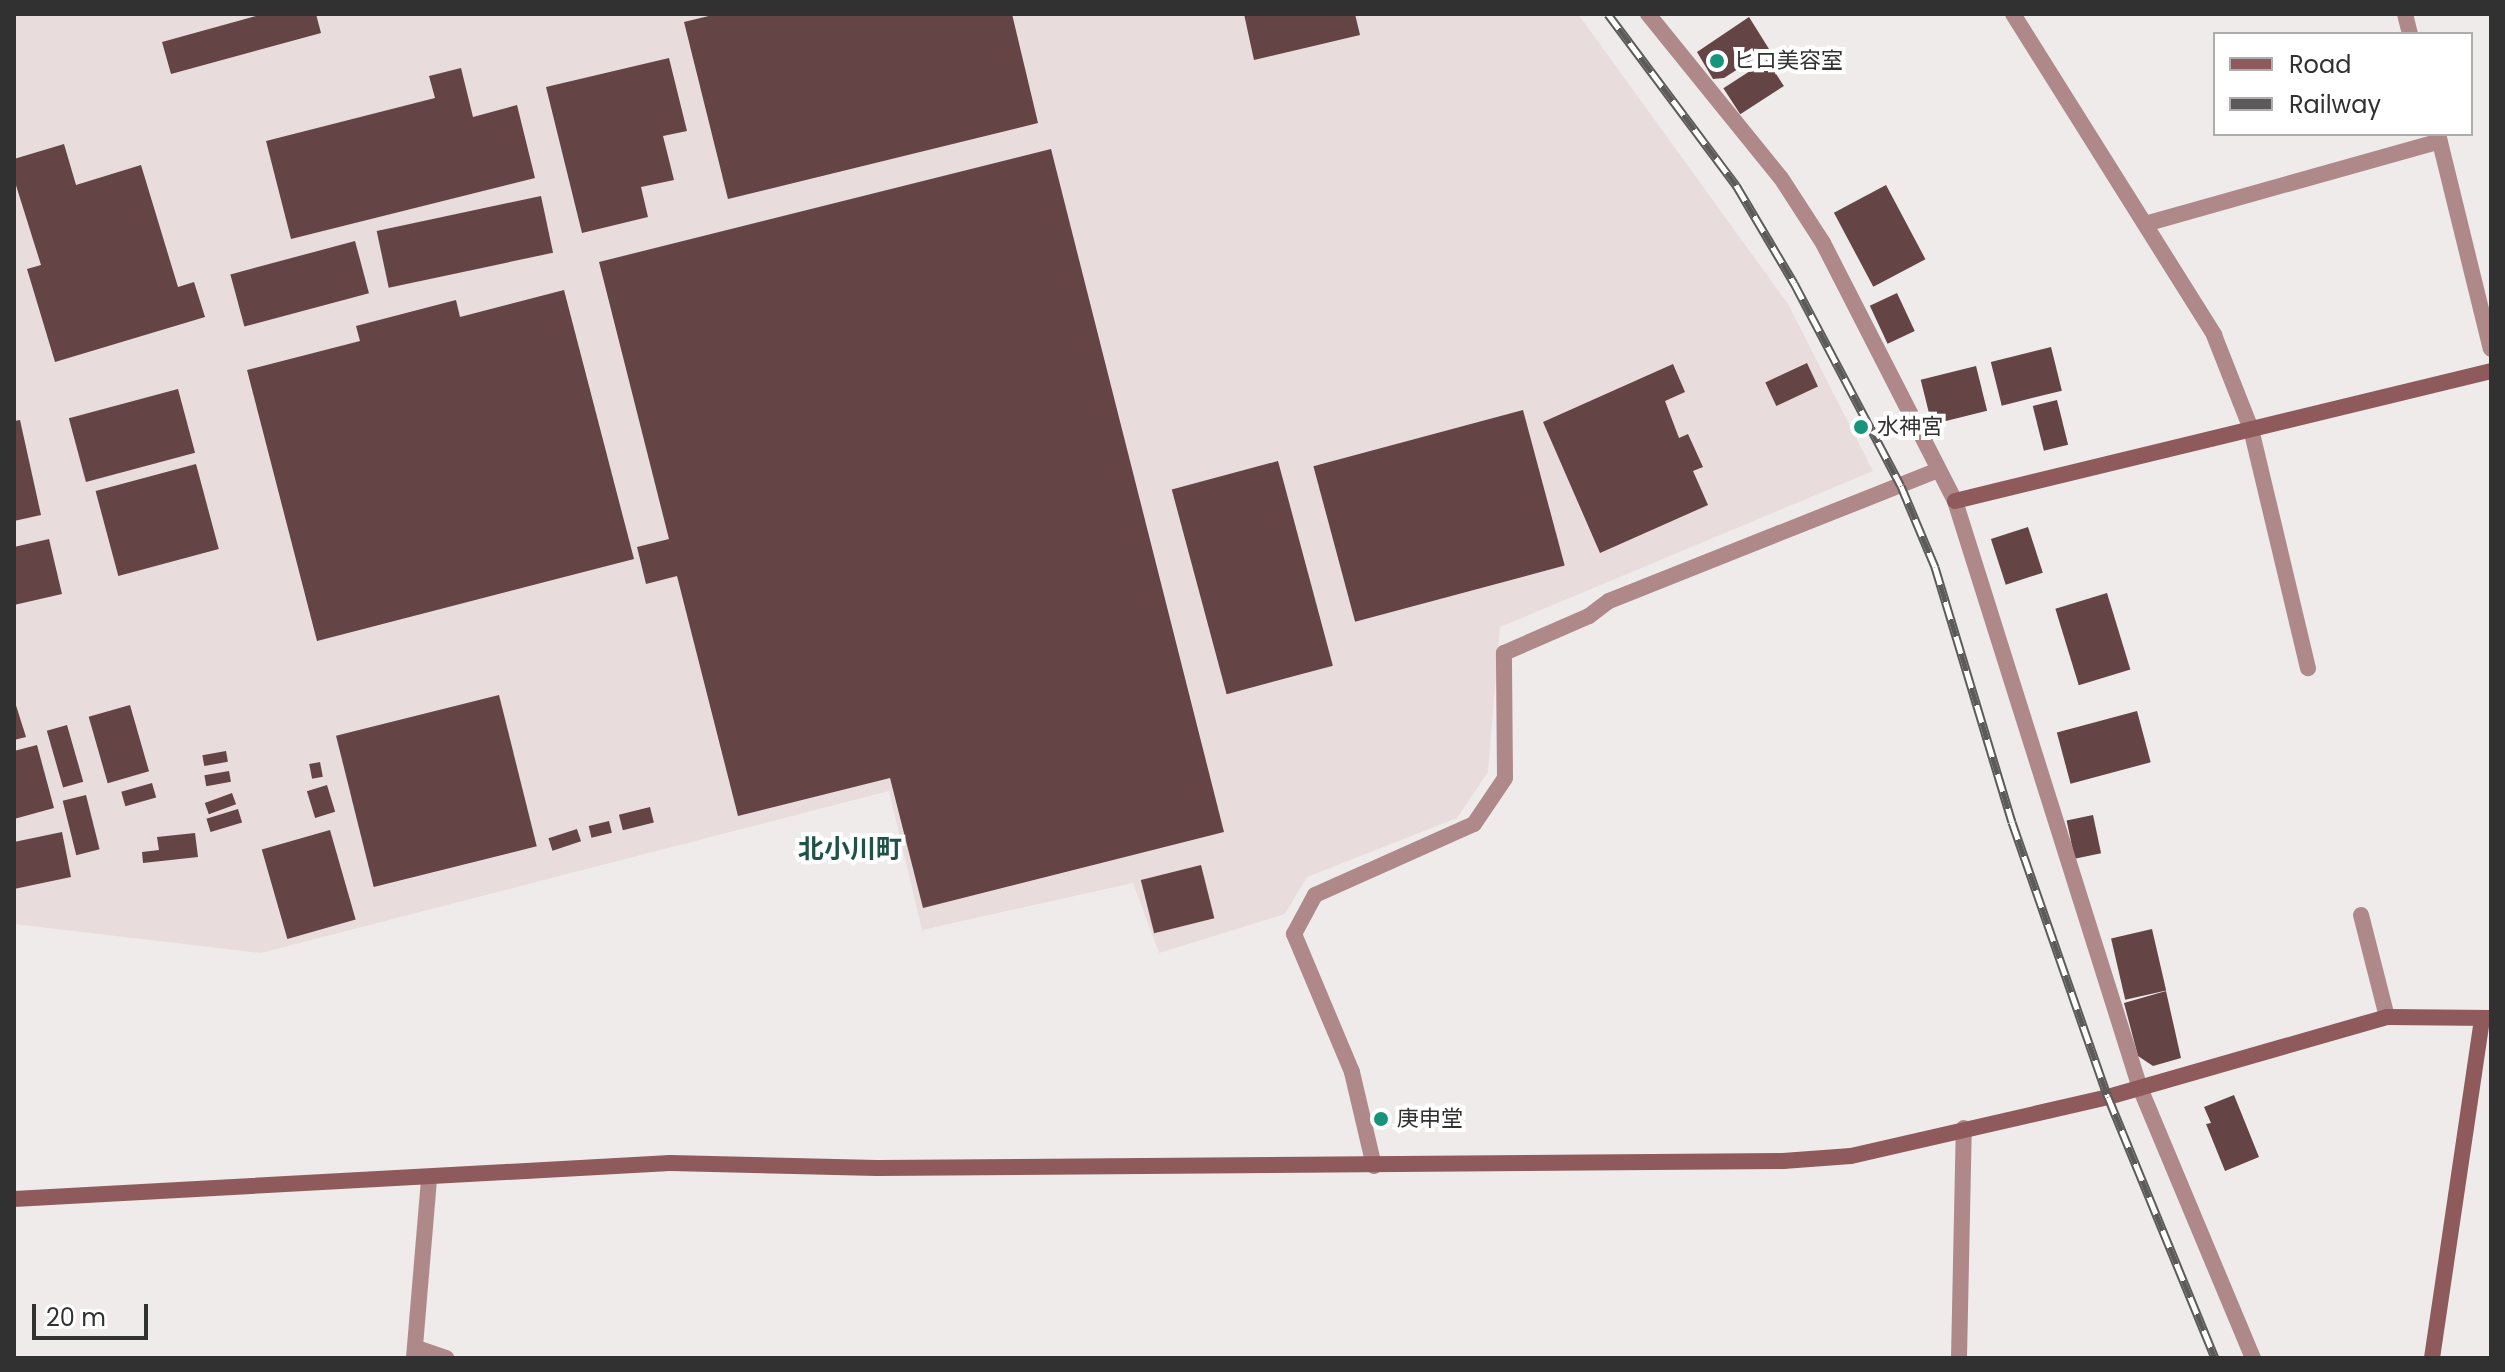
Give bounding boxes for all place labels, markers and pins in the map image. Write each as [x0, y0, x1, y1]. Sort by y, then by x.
place label: ヒロ美容室 [1733, 48, 1843, 74]
marker: ヒロ美容室 [1708, 52, 1726, 70]
place label: 水神宮 [1877, 414, 1943, 440]
marker: 水神宮 [1852, 418, 1870, 436]
place label: 庚申堂 [1397, 1106, 1463, 1132]
marker: 庚申堂 [1372, 1110, 1390, 1128]

